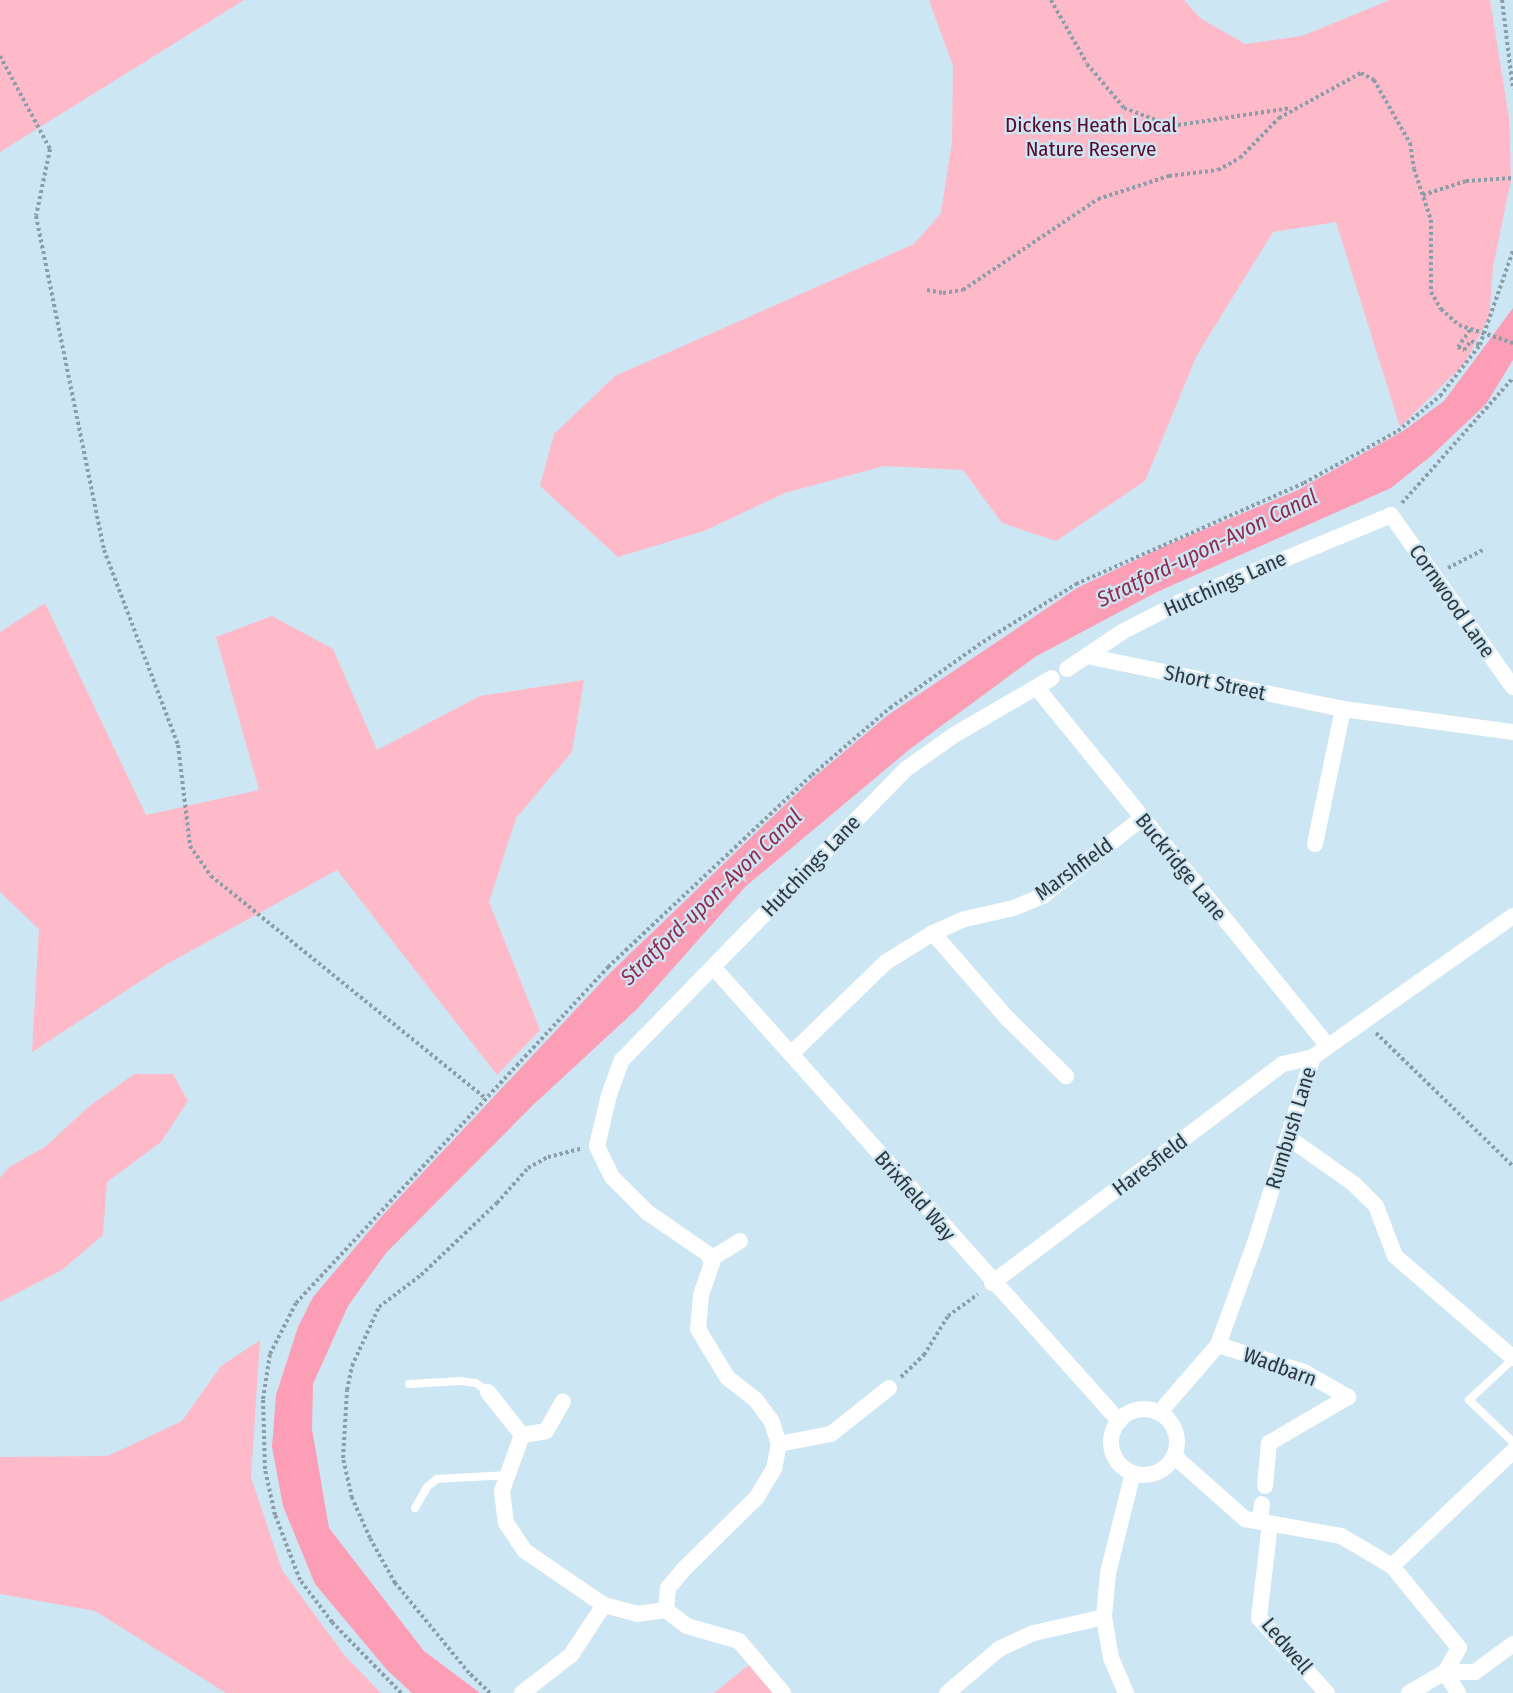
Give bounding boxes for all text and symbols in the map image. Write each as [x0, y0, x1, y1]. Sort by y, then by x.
park label: Dickens Heath Local Nature Reserve [1005, 112, 1177, 162]
water label: Stratford-upon-Avon Canal [1093, 483, 1321, 613]
street label: Cornwood Lane [1404, 539, 1500, 663]
street label: Hutchings Lane [1160, 546, 1290, 622]
street label: Short Street [1162, 660, 1268, 706]
water label: Stratford-upon-Avon Canal [615, 804, 807, 990]
street label: Buckridge Lane [1130, 808, 1232, 926]
street label: Hutchings Lane [756, 810, 866, 922]
street label: Marshfield [1030, 832, 1118, 906]
street label: Rumbush Lane [1260, 1064, 1322, 1192]
street label: Haresfield [1108, 1129, 1192, 1201]
street label: Brixfield Way [869, 1146, 961, 1246]
street label: Wadbarn [1240, 1342, 1320, 1392]
street label: Ledwell [1256, 1613, 1318, 1679]

